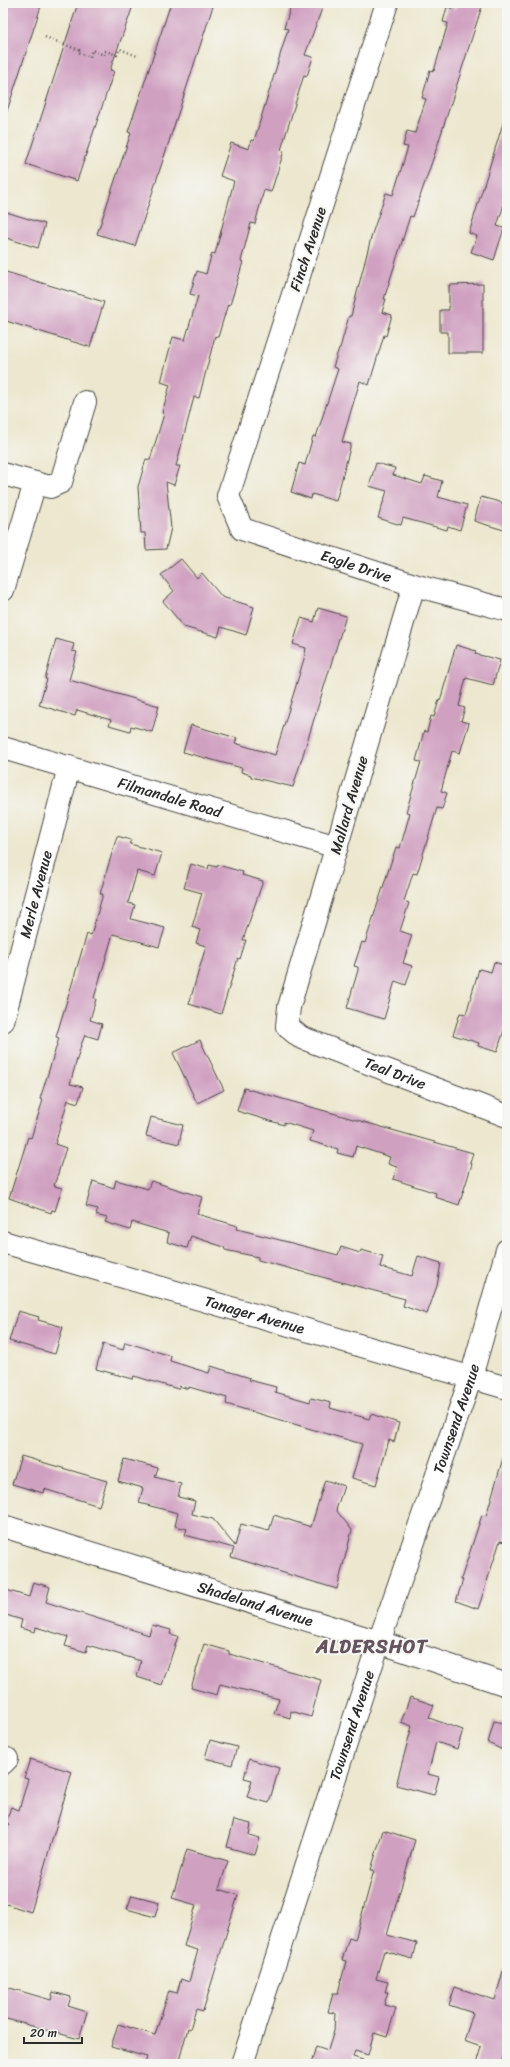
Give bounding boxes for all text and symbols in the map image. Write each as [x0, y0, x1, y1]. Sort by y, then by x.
street label: Finch Avenue [282, 203, 334, 295]
street label: Eagle Drive [317, 542, 395, 590]
street label: Mallard Avenue [322, 752, 376, 857]
street label: Filmandale Road [115, 770, 226, 825]
street label: Merle Avenue [12, 847, 60, 941]
street label: Teal Drive [360, 1050, 430, 1097]
street label: Tanager Avenue [202, 1288, 308, 1342]
street label: Townsend Avenue [425, 1360, 487, 1477]
street label: Shadeland Avenue [194, 1574, 316, 1634]
district label: ALDERSHOT [315, 1630, 428, 1663]
street label: Townsend Avenue [322, 1667, 382, 1784]
scale bar [24, 2019, 82, 2045]
text: 20 m [30, 2022, 57, 2044]

